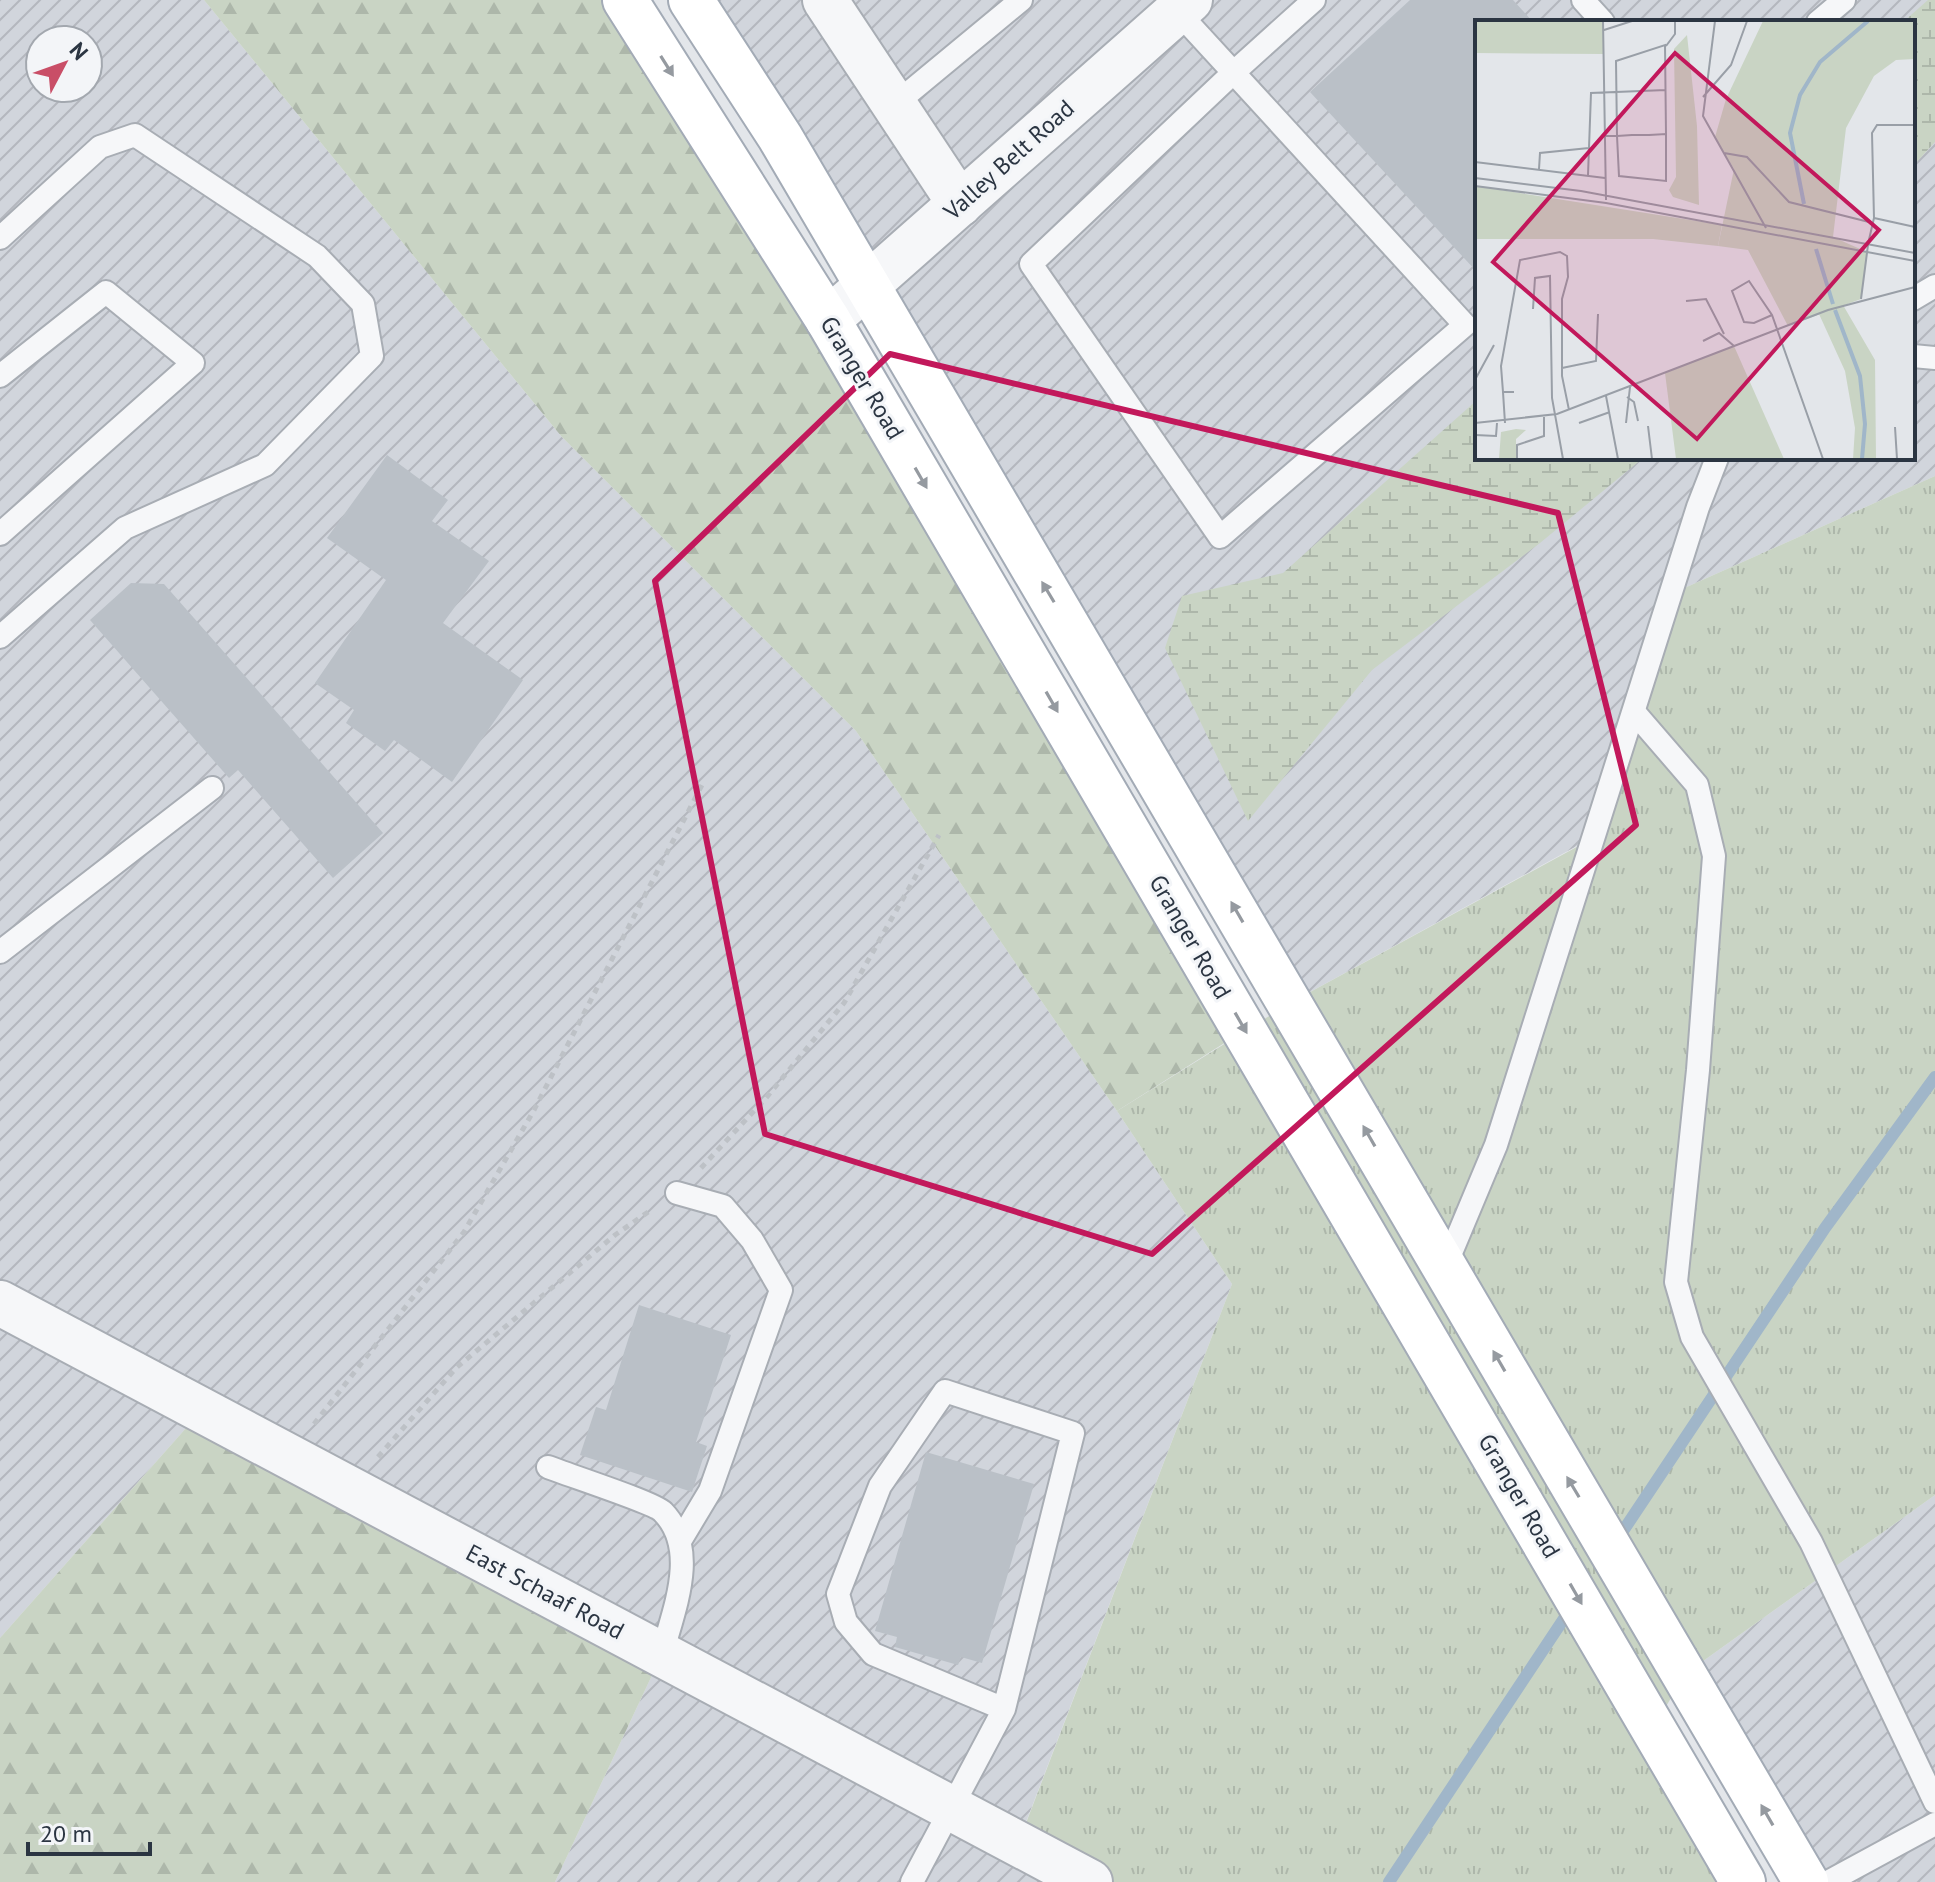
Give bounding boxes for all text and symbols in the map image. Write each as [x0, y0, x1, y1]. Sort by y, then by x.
inset map [1475, 20, 1915, 460]
north arrow [24, 24, 104, 104]
text: N [64, 36, 94, 66]
one-way arrow [659, 55, 673, 77]
street label: Valley Belt Road [936, 93, 1080, 227]
street label: Granger Road [814, 310, 911, 445]
one-way arrow [914, 467, 928, 489]
one-way arrow [1042, 581, 1056, 603]
one-way arrow [1045, 691, 1059, 713]
street label: Granger Road [1142, 869, 1238, 1004]
one-way arrow [1230, 901, 1244, 923]
one-way arrow [1233, 1012, 1247, 1034]
one-way arrow [1362, 1125, 1376, 1148]
one-way arrow [1492, 1350, 1506, 1372]
street label: Granger Road [1471, 1428, 1567, 1563]
one-way arrow [1566, 1476, 1580, 1498]
street label: East Schaaf Road [461, 1537, 630, 1646]
one-way arrow [1569, 1583, 1583, 1605]
one-way arrow [1760, 1803, 1774, 1826]
scale bar [28, 1806, 150, 1856]
text: 20 m [40, 1818, 92, 1849]

